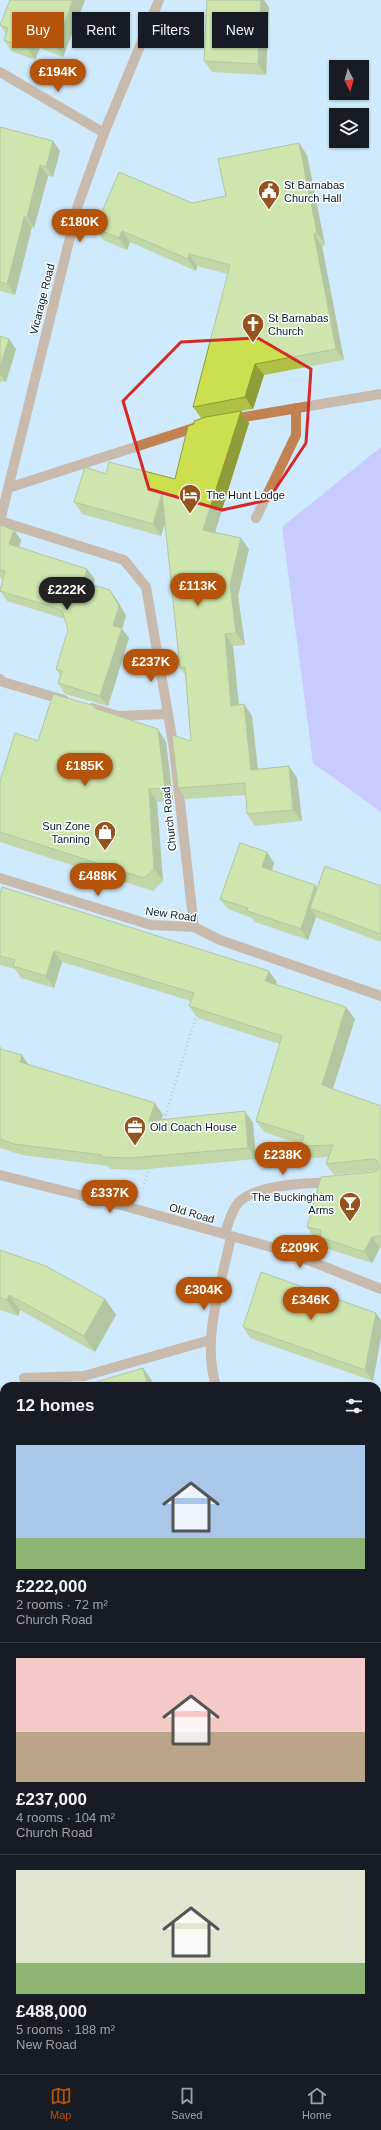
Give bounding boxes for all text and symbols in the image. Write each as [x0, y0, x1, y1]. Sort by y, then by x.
chip: Buy [12, 12, 64, 48]
chip: Rent [72, 12, 130, 48]
chip: Filters [138, 12, 204, 48]
chip: New [212, 12, 268, 48]
pin: £194K [30, 59, 86, 93]
north arrow [329, 60, 369, 100]
map controls [329, 60, 369, 148]
text: £194K [39, 64, 77, 79]
button: layers [329, 108, 369, 148]
public building icon: St Barnabas Church Hall [256, 178, 282, 211]
place label: St Barnabas Church Hall [284, 179, 345, 204]
pin: £180K [52, 209, 108, 243]
text: £180K [61, 214, 99, 229]
street label: Vicarage Road [27, 262, 57, 336]
church icon: St Barnabas Church [240, 311, 266, 344]
place label: St Barnabas Church [268, 312, 329, 337]
hotel icon: The Hunt Lodge [177, 482, 203, 515]
place label: The Hunt Lodge [206, 489, 285, 501]
pin: £113K [170, 573, 226, 607]
pin: £222K [39, 577, 95, 611]
text: £113K [179, 578, 217, 593]
text: £222K [48, 582, 86, 597]
pin: £237K [123, 649, 179, 683]
text: £237K [132, 654, 170, 669]
pin: £185K [57, 753, 113, 787]
text: £185K [66, 758, 104, 773]
street label: Church Road [160, 786, 178, 852]
shop icon: Sun Zone Tanning [92, 819, 118, 852]
place label: Sun Zone Tanning [42, 820, 90, 845]
pin: £488K [70, 863, 126, 897]
text: £488K [79, 868, 117, 883]
street label: New Road [145, 904, 197, 924]
office icon: Old Coach House [122, 1114, 148, 1147]
place label: Old Coach House [150, 1121, 237, 1133]
pin: £238K [255, 1142, 311, 1176]
text: £238K [264, 1147, 302, 1162]
pin: £337K [82, 1180, 138, 1214]
text: £337K [91, 1185, 129, 1200]
bar icon: The Buckingham Arms [337, 1190, 363, 1223]
place label: The Buckingham Arms [251, 1191, 334, 1216]
street label: Old Road [168, 1201, 216, 1225]
pin: £209K [272, 1235, 328, 1269]
text: £209K [281, 1240, 319, 1255]
pin: £304K [176, 1277, 232, 1311]
text: £304K [185, 1282, 223, 1297]
pin: £346K [283, 1287, 339, 1321]
text: £346K [292, 1292, 330, 1307]
icon: filters [343, 1395, 365, 1417]
text: 12 homes [16, 1396, 94, 1415]
icon: home [155, 1471, 227, 1543]
text: £222,000 [16, 1577, 87, 1596]
text: 2 rooms · 72 m² [16, 1597, 108, 1612]
text: Church Road [16, 1612, 93, 1627]
icon: home [155, 1684, 227, 1756]
text: £237,000 [16, 1790, 87, 1809]
text: 4 rooms · 104 m² [16, 1810, 115, 1825]
text: Church Road [16, 1825, 93, 1840]
icon: home [155, 1896, 227, 1968]
text: £488,000 [16, 2002, 87, 2021]
text: 5 rooms · 188 m² [16, 2022, 115, 2037]
text: New Road [16, 2037, 77, 2052]
tab: Map [50, 2085, 72, 2121]
tab: Saved [171, 2085, 202, 2121]
tab: Home [302, 2085, 331, 2121]

